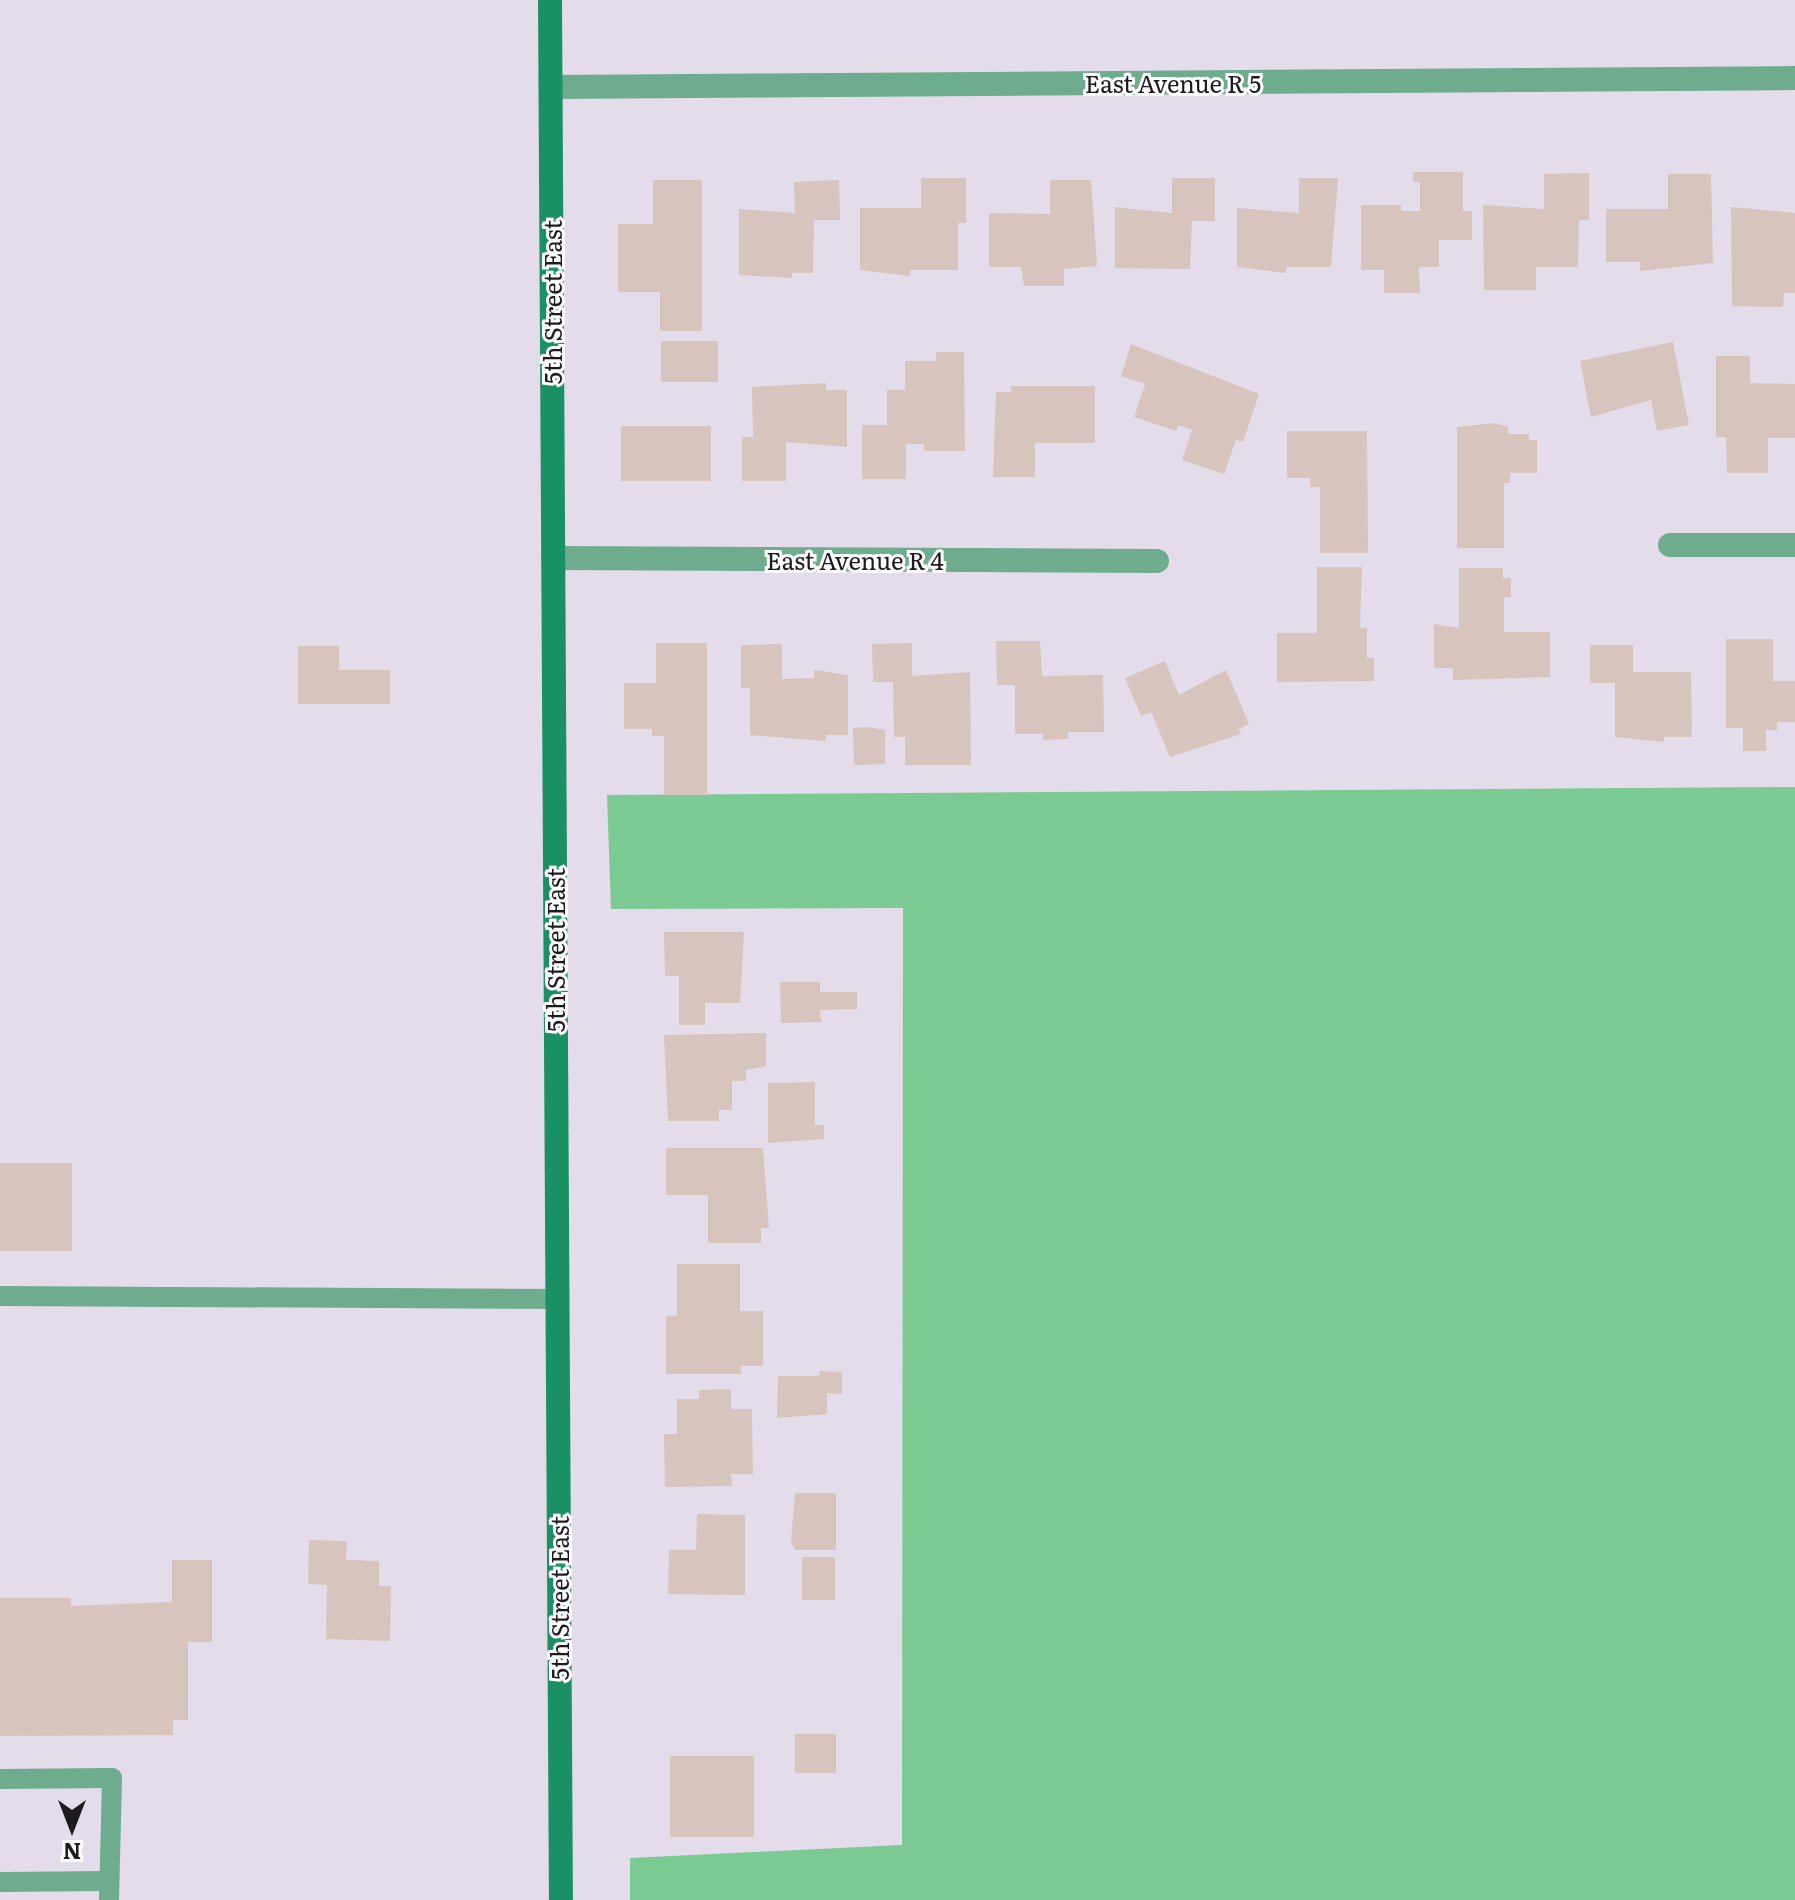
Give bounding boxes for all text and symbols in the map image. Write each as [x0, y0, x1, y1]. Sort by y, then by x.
street label: East Avenue R 5 [1085, 69, 1261, 97]
street label: 5th Street East [538, 220, 566, 384]
street label: East Avenue R 4 [766, 546, 944, 574]
street label: 5th Street East [541, 868, 569, 1032]
street label: 5th Street East [545, 1516, 573, 1680]
north arrow [32, 1788, 112, 1868]
text: N [63, 1836, 81, 1869]

